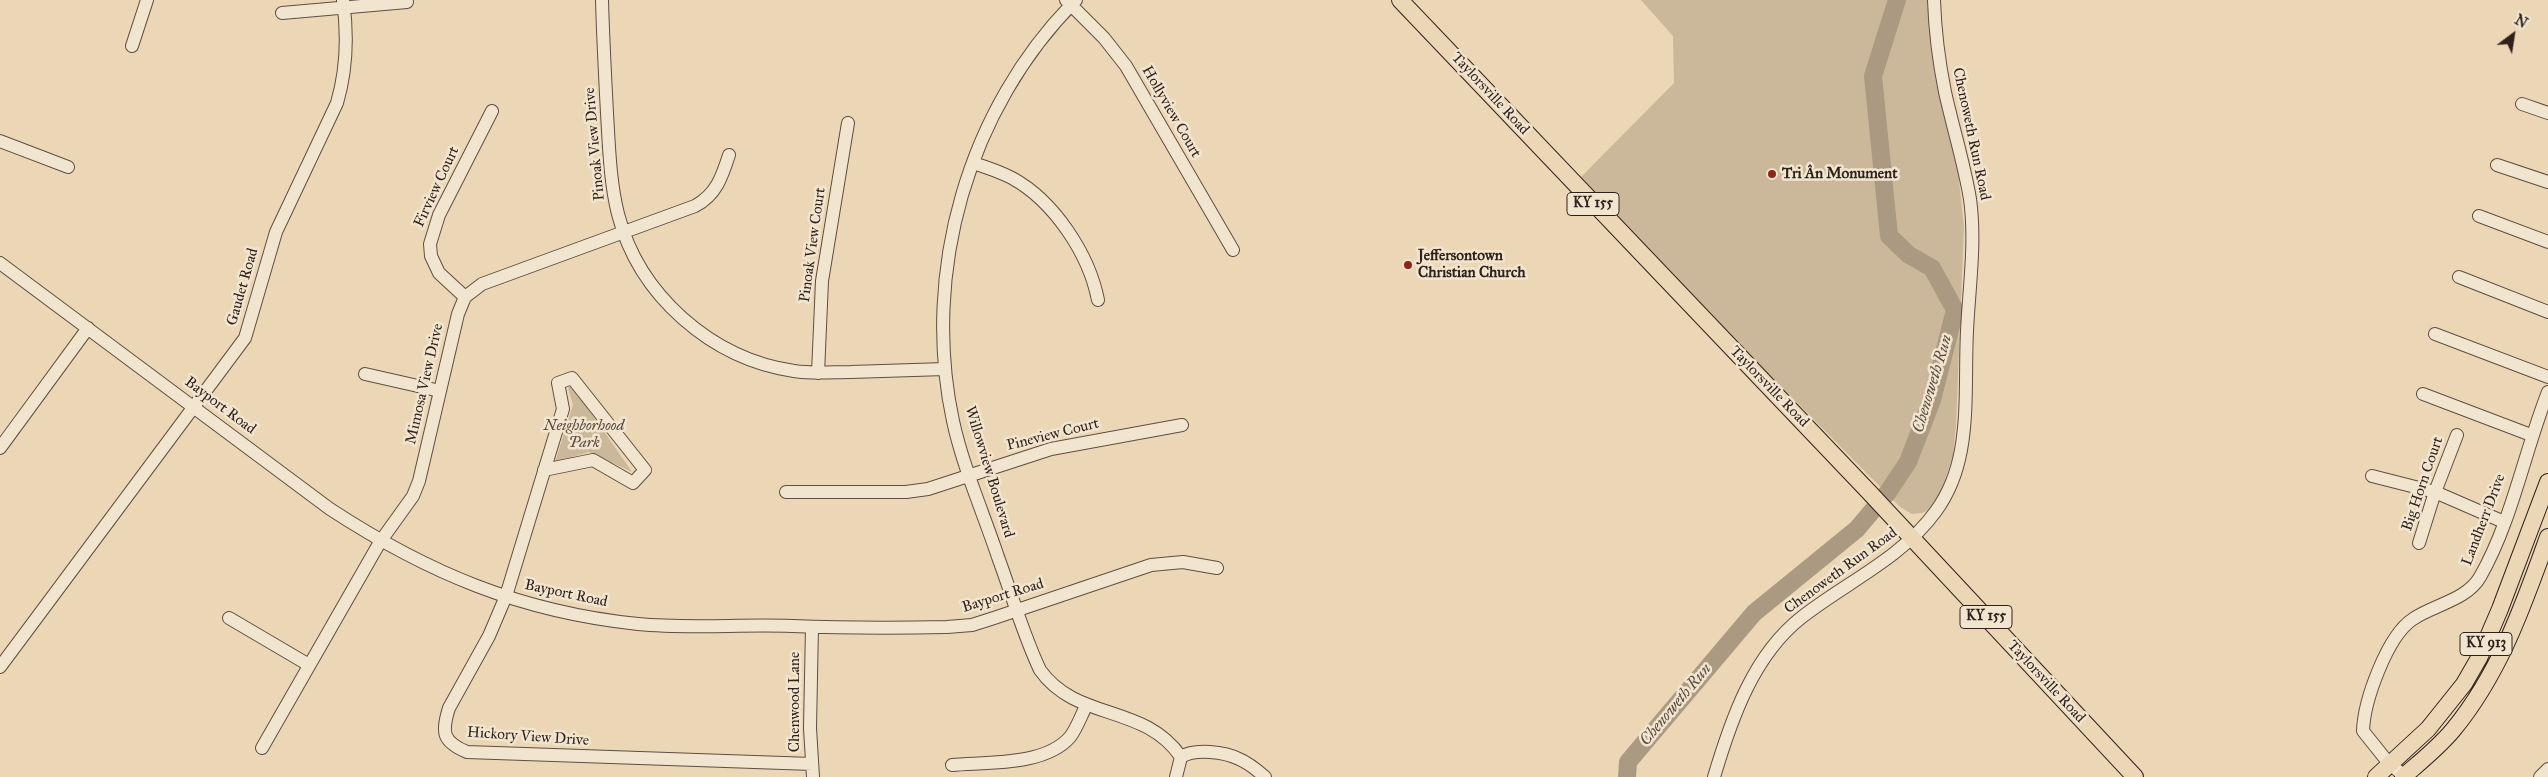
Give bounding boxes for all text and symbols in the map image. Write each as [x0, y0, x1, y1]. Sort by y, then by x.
north arrow [2488, 10, 2538, 60]
text: N [2512, 11, 2530, 32]
street label: Taylorsville Road [1447, 49, 1533, 139]
street label: Hollyview Court [1138, 63, 1204, 161]
street label: Chenoweth Run Road [1948, 66, 1994, 202]
street label: Pinoak View Drive [581, 87, 609, 201]
street label: Firview Court [410, 144, 464, 230]
place label: Tri Ân Monument [1782, 165, 1897, 183]
marker: Tri Ân Monument [1766, 168, 1778, 180]
street label: Pinoak View Court [796, 186, 830, 304]
road number: KY 155 [1567, 192, 1619, 215]
street label: Gaudet Road [223, 246, 263, 328]
place label: Jeffersontown Christian Church [1418, 247, 1526, 282]
marker: Jeffersontown Christian Church [1402, 259, 1414, 271]
street label: Mimosa View Drive [402, 322, 448, 446]
water label: Chenoweth Run [1909, 333, 1957, 435]
street label: Taylorsville Road [1726, 343, 1812, 431]
street label: Bayport Road [181, 373, 259, 439]
street label: Willowview Boulevard [960, 404, 1018, 540]
street label: Pineview Court [1005, 415, 1101, 455]
park label: Neighborhood Park [544, 417, 624, 452]
street label: Big Horn Court [2398, 435, 2448, 533]
street label: Landherr Drive [2458, 472, 2510, 568]
street label: Chenoweth Run Road [1781, 524, 1901, 618]
street label: Bayport Road [960, 575, 1046, 617]
street label: Bayport Road [523, 576, 609, 612]
road number: KY 155 [1960, 606, 2012, 628]
road number: KY 913 [2460, 633, 2512, 656]
street label: Taylorsville Road [2003, 637, 2089, 727]
street label: Chenwood Lane [786, 652, 804, 752]
water label: Chenoweth Run [1636, 660, 1716, 750]
street label: Hickory View Drive [466, 724, 590, 750]

